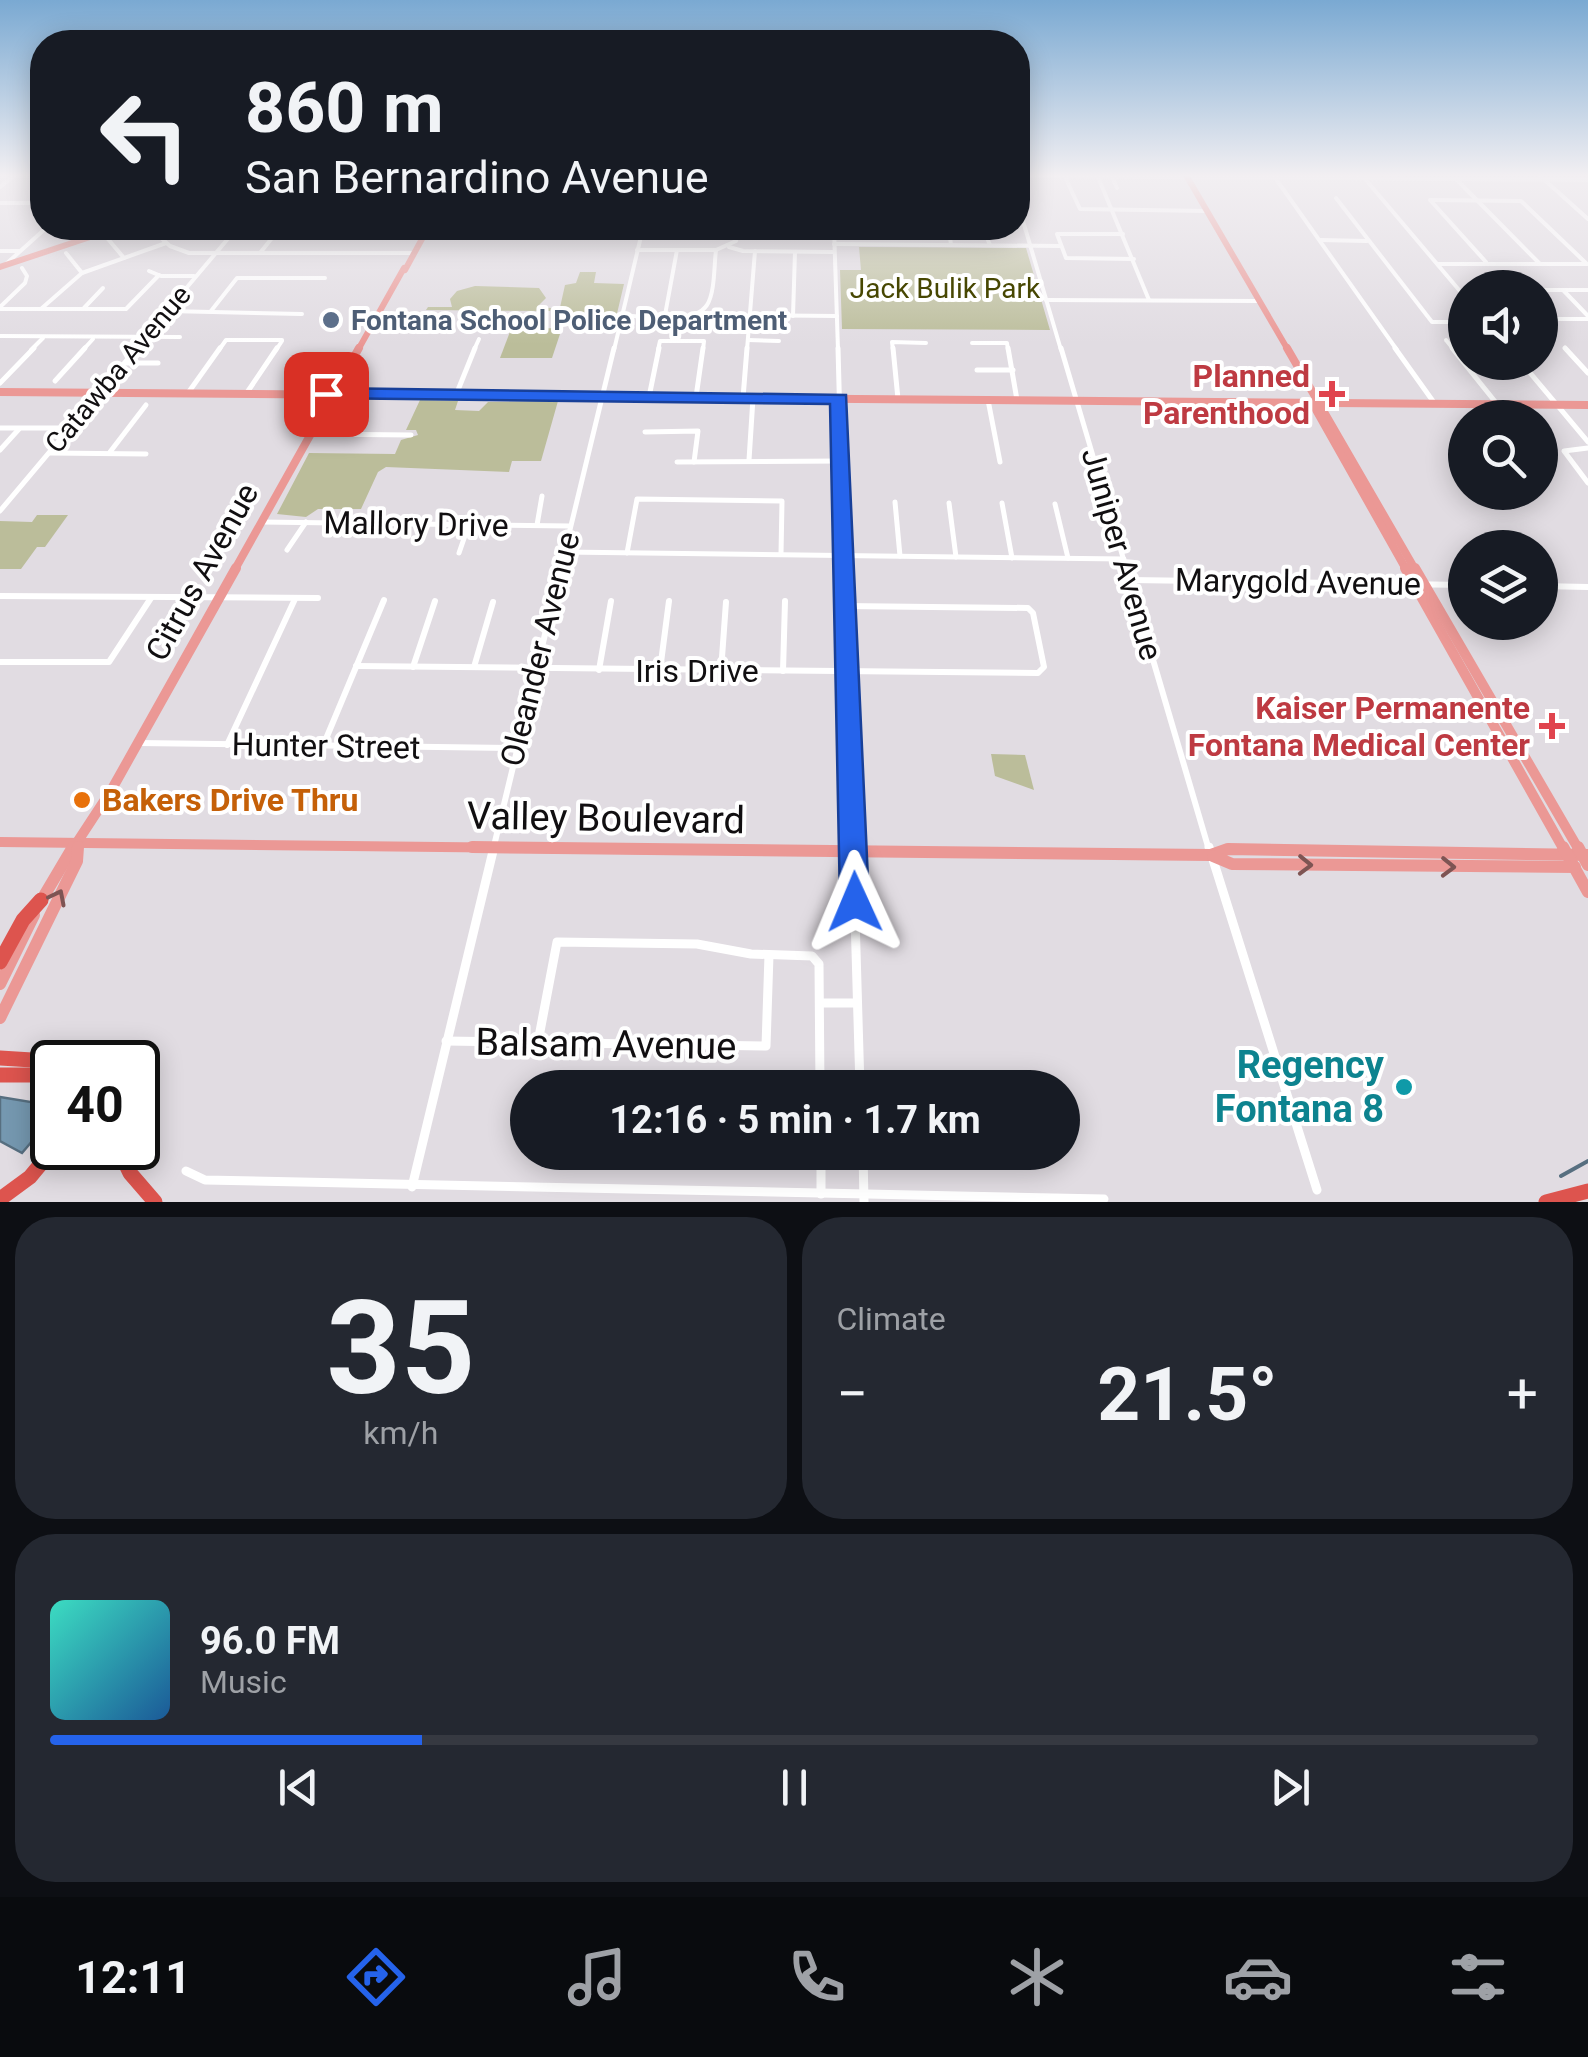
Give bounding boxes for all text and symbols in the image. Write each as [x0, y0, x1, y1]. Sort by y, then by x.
text: 860 m [245, 67, 444, 149]
icon: left [80, 70, 210, 200]
text: San Bernardino Avenue [245, 151, 709, 204]
map controls [1448, 270, 1558, 640]
button: sound [1448, 270, 1558, 380]
park label: Jack Bulik Park [850, 272, 1041, 305]
street label: Catawba Avenue [38, 279, 198, 459]
place label: Fontana School Police Department [351, 304, 787, 337]
marker: Fontana School Police Department [320, 309, 342, 331]
pin [284, 352, 369, 437]
place label: Planned Parenthood [1143, 357, 1310, 432]
icon: arrive [299, 367, 354, 422]
marker: Planned Parenthood [1319, 381, 1345, 407]
button: search [1448, 400, 1558, 510]
street label: Juniper Avenue [1074, 443, 1170, 665]
street label: Citrus Avenue [138, 477, 266, 667]
street label: Mallory Drive [323, 503, 509, 545]
street label: Oleander Avenue [492, 528, 588, 770]
button: layers [1448, 530, 1558, 640]
street label: Marygold Avenue [1175, 561, 1421, 603]
street label: Iris Drive [635, 652, 759, 690]
place label: Kaiser Permanente Fontana Medical Center [1188, 689, 1530, 764]
marker: Kaiser Permanente Fontana Medical Center [1539, 713, 1565, 739]
street label: Hunter Street [231, 725, 421, 767]
place label: Bakers Drive Thru [102, 781, 359, 819]
marker: Bakers Drive Thru [71, 789, 93, 811]
street label: Valley Boulevard [467, 794, 745, 842]
position arrow [803, 850, 907, 954]
one-way arrow [1298, 854, 1314, 876]
one-way arrow [1440, 856, 1456, 878]
one-way arrow [46, 890, 66, 908]
street label: Balsam Avenue [475, 1020, 737, 1068]
speed limit sign: 40 [30, 1040, 160, 1170]
place label: Regency Fontana 8 [1215, 1043, 1385, 1131]
marker: Regency Fontana 8 [1393, 1076, 1415, 1098]
text: 12:16 · 5 min · 1.7 km [609, 1098, 981, 1142]
text: 35 [326, 1272, 475, 1425]
text: Climate [837, 1300, 946, 1338]
text: 21.5° [1097, 1350, 1277, 1438]
text: − [837, 1362, 868, 1426]
text: + [1507, 1362, 1538, 1426]
text: km/h [363, 1414, 438, 1452]
text: 96.0 FM [200, 1619, 340, 1663]
text: Music [200, 1663, 287, 1701]
icon: previous [271, 1760, 326, 1815]
icon: pause [767, 1760, 822, 1815]
icon: next [1263, 1760, 1318, 1815]
icon: directions [341, 1942, 411, 2012]
icon: music [562, 1942, 632, 2012]
icon: phone [782, 1942, 852, 2012]
icon: climate [1002, 1942, 1072, 2012]
icon: car [1223, 1942, 1293, 2012]
icon: filters [1443, 1942, 1513, 2012]
text: 12:11 [75, 1951, 191, 2004]

